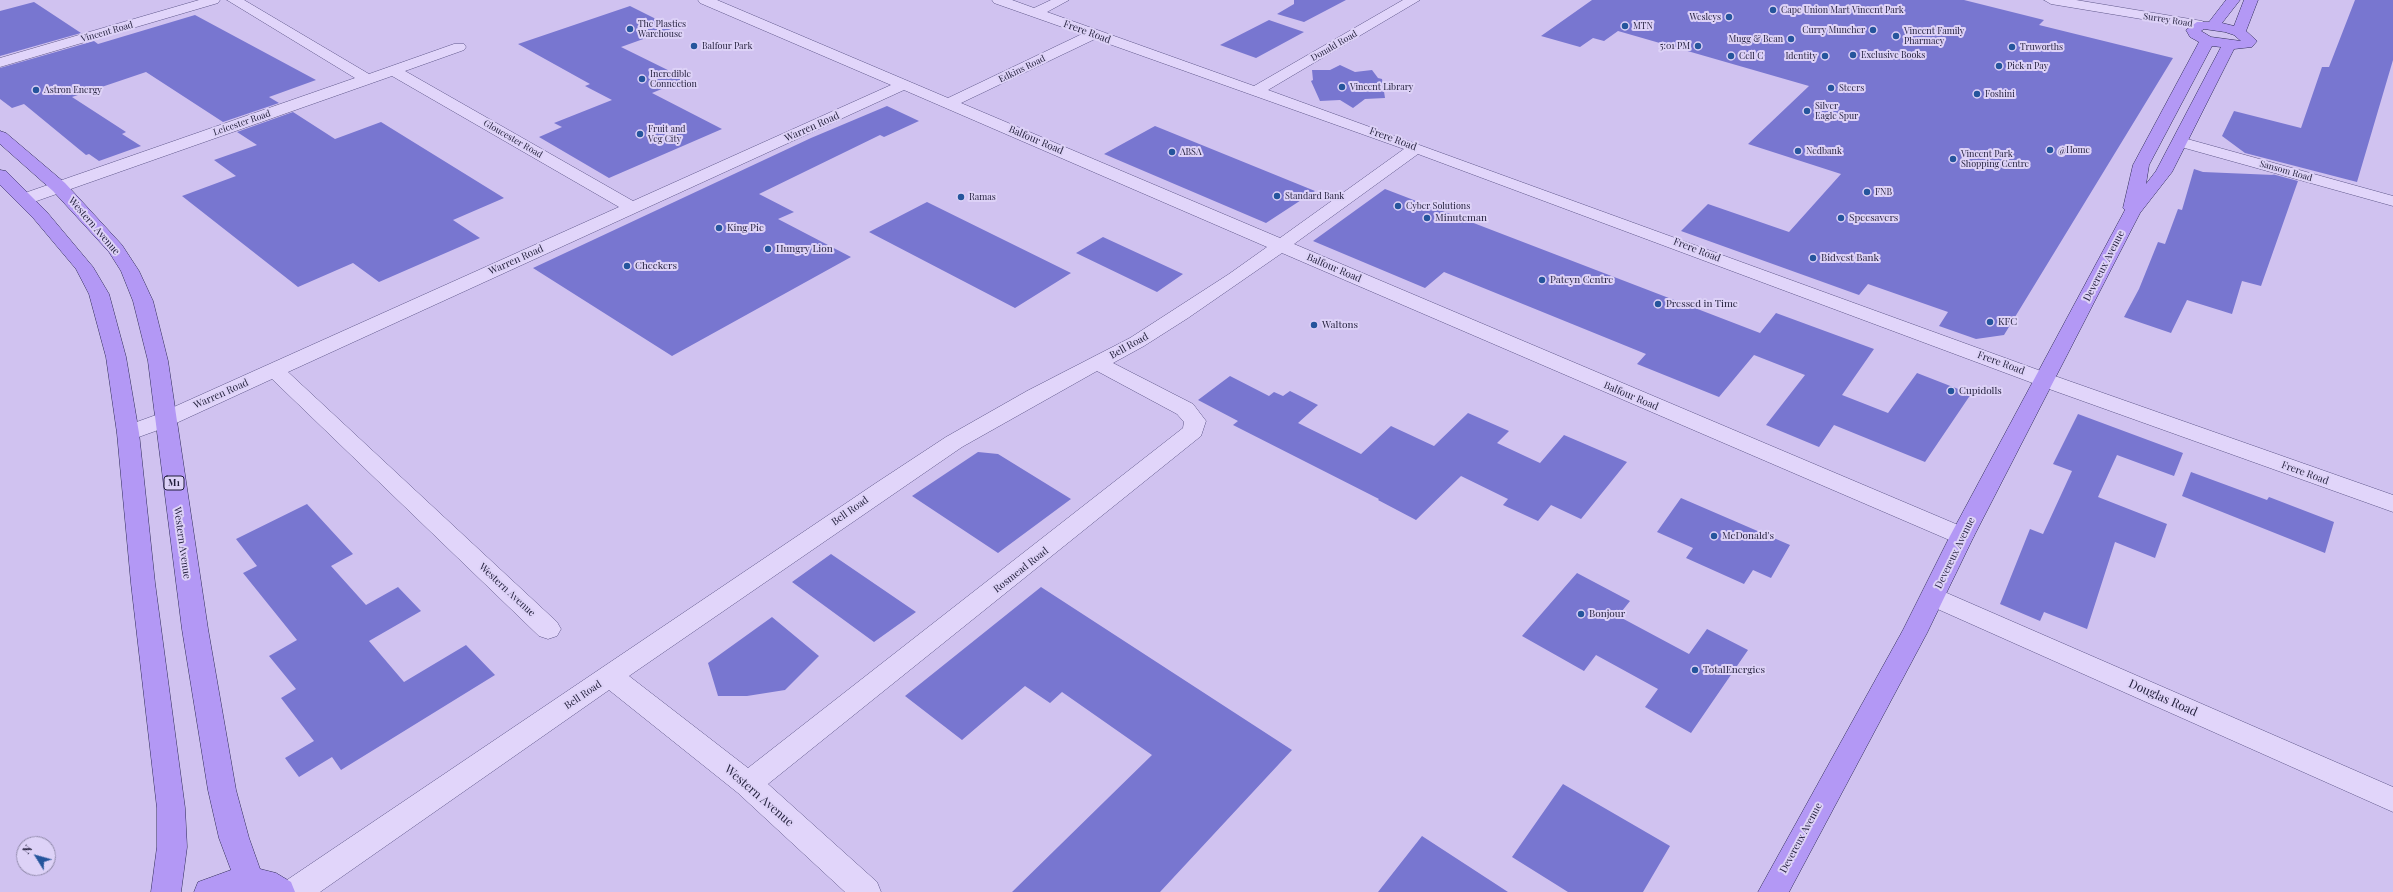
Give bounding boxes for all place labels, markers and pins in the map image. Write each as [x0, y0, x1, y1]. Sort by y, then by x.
marker: Cape Union Mart Vincent Park [1768, 5, 1778, 15]
place label: Cape Union Mart Vincent Park [1781, 5, 1904, 15]
place label: Wesleys [1689, 12, 1721, 22]
marker: Wesleys [1724, 12, 1734, 22]
place label: The Plastics Warehouse [638, 19, 686, 40]
marker: MTN [1620, 21, 1630, 31]
place label: MTN [1633, 21, 1653, 31]
marker: The Plastics Warehouse [625, 24, 635, 34]
place label: Curry Muncher [1802, 25, 1865, 35]
marker: Curry Muncher [1868, 25, 1878, 35]
place label: Vincent Family Pharmacy [1904, 26, 1964, 47]
marker: Vincent Family Pharmacy [1891, 31, 1901, 41]
place label: Mugg & Bean [1728, 34, 1783, 44]
marker: Mugg & Bean [1786, 34, 1796, 44]
marker: Balfour Park [689, 41, 699, 51]
place label: Balfour Park [702, 41, 752, 51]
place label: 5:01 PM [1660, 41, 1690, 51]
marker: 5:01 PM [1693, 41, 1703, 51]
marker: Truworths [2007, 42, 2017, 52]
place label: Truworths [2020, 42, 2063, 52]
marker: Exclusive Books [1848, 50, 1858, 60]
place label: Exclusive Books [1861, 50, 1925, 60]
marker: Cell C [1726, 51, 1736, 61]
place label: Cell C [1739, 51, 1763, 61]
place label: Identity [1785, 51, 1817, 61]
marker: Identity [1820, 51, 1830, 61]
marker: Pick n Pay [1994, 61, 2004, 71]
place label: Pick n Pay [2007, 61, 2048, 71]
place label: Incredible Connection [650, 69, 697, 90]
marker: Incredible Connection [637, 74, 647, 84]
marker: Vincent Library [1337, 82, 1347, 92]
place label: Vincent Library [1350, 82, 1413, 92]
marker: Steers [1826, 83, 1836, 93]
place label: Steers [1839, 83, 1864, 93]
marker: Astron Energy [31, 85, 41, 95]
place label: Astron Energy [44, 85, 102, 95]
marker: Foshini [1972, 89, 1982, 99]
place label: Foshini [1985, 89, 2015, 99]
place label: Silver Eagle Spur [1815, 101, 1858, 122]
marker: Silver Eagle Spur [1802, 106, 1812, 116]
place label: Fruit and Veg City [648, 124, 686, 145]
marker: Fruit and Veg City [635, 129, 645, 139]
marker: @Home [2045, 145, 2055, 155]
place label: @Home [2058, 145, 2090, 155]
marker: Nedbank [1793, 146, 1803, 156]
place label: Nedbank [1806, 146, 1842, 156]
marker: ABSA [1167, 147, 1177, 157]
place label: ABSA [1180, 147, 1202, 157]
place label: Vincent Park Shopping Centre [1961, 149, 2029, 170]
marker: Vincent Park Shopping Centre [1948, 154, 1958, 164]
marker: FNB [1862, 187, 1872, 197]
place label: FNB [1875, 187, 1892, 197]
marker: Standard Bank [1272, 191, 1282, 201]
place label: Standard Bank [1285, 191, 1344, 201]
marker: Ramas [956, 192, 966, 202]
place label: Ramas [969, 192, 996, 202]
marker: Cyber Solutions [1393, 201, 1403, 211]
place label: Cyber Solutions [1406, 201, 1470, 211]
place label: Minuteman [1435, 212, 1487, 224]
place label: Specsavers [1849, 212, 1898, 224]
marker: Minuteman [1422, 213, 1432, 223]
marker: Specsavers [1836, 213, 1846, 223]
place label: King Pie [727, 222, 764, 234]
marker: King Pie [714, 223, 724, 233]
place label: Hungry Lion [776, 243, 833, 255]
marker: Hungry Lion [763, 244, 773, 254]
place label: Bidvest Bank [1821, 252, 1879, 264]
marker: Bidvest Bank [1808, 253, 1818, 263]
place label: Checkers [635, 260, 677, 272]
marker: Checkers [622, 261, 632, 271]
place label: Patcyn Centre [1550, 274, 1613, 286]
marker: Patcyn Centre [1537, 275, 1547, 285]
place label: Pressed in Time [1666, 298, 1738, 310]
marker: Pressed in Time [1653, 299, 1663, 309]
place label: KFC [1998, 316, 2017, 328]
marker: KFC [1985, 317, 1995, 327]
place label: Waltons [1322, 319, 1358, 331]
marker: Waltons [1309, 320, 1319, 330]
place label: Cupidolls [1959, 385, 2002, 397]
marker: Cupidolls [1946, 386, 1956, 396]
place label: McDonald's [1722, 530, 1774, 542]
marker: McDonald's [1709, 531, 1719, 541]
place label: Bonjour [1589, 608, 1625, 620]
marker: Bonjour [1576, 609, 1586, 619]
place label: TotalEnergies [1703, 664, 1765, 676]
marker: TotalEnergies [1690, 665, 1700, 675]

